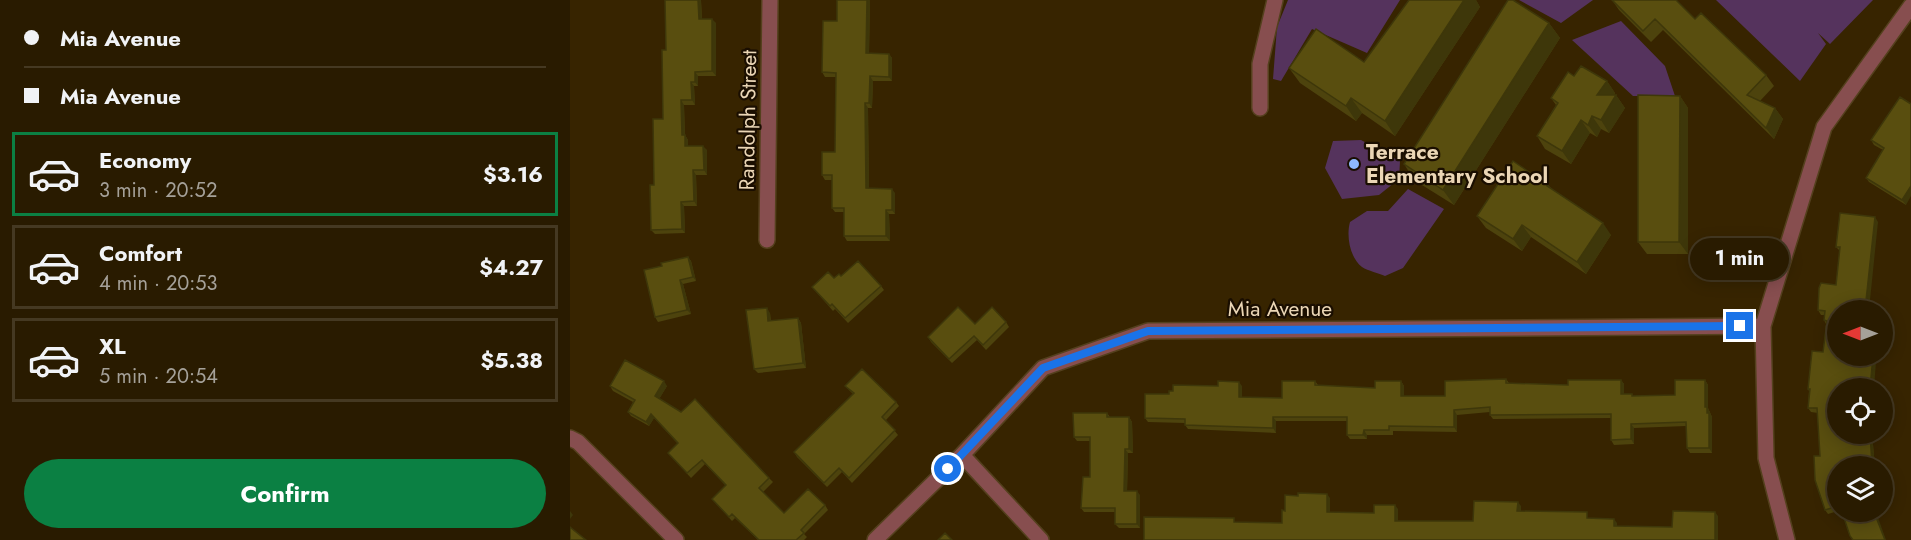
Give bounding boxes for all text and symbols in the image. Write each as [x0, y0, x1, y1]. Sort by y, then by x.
text: Mia Avenue [60, 22, 181, 54]
street label: Randolph Street [732, 49, 764, 191]
text: Mia Avenue [60, 80, 181, 112]
place label: Terrace Elementary School [1366, 137, 1548, 191]
text: Economy [99, 144, 191, 176]
icon: car [27, 147, 81, 201]
marker: Terrace Elementary School [1347, 157, 1361, 171]
text: $3.16 [483, 158, 543, 190]
text: 3 min · 20:52 [99, 176, 217, 205]
text: Comfort [99, 237, 182, 269]
callout: 1 min [1690, 239, 1790, 281]
icon: car [27, 240, 81, 294]
text: 1 min [1715, 244, 1764, 273]
text: $4.27 [479, 251, 543, 283]
text: 4 min · 20:53 [99, 269, 218, 298]
street label: Mia Avenue [1228, 294, 1332, 324]
north arrow [1827, 300, 1893, 366]
map controls [1827, 300, 1893, 522]
route end [1726, 312, 1753, 339]
text: XL [99, 330, 126, 362]
icon: car [27, 333, 81, 387]
text: $5.38 [481, 344, 543, 376]
text: 5 min · 20:54 [99, 362, 218, 391]
button: locate [1827, 378, 1893, 444]
route start [934, 455, 961, 482]
button: layers [1827, 456, 1893, 522]
button: Confirm [24, 459, 546, 528]

